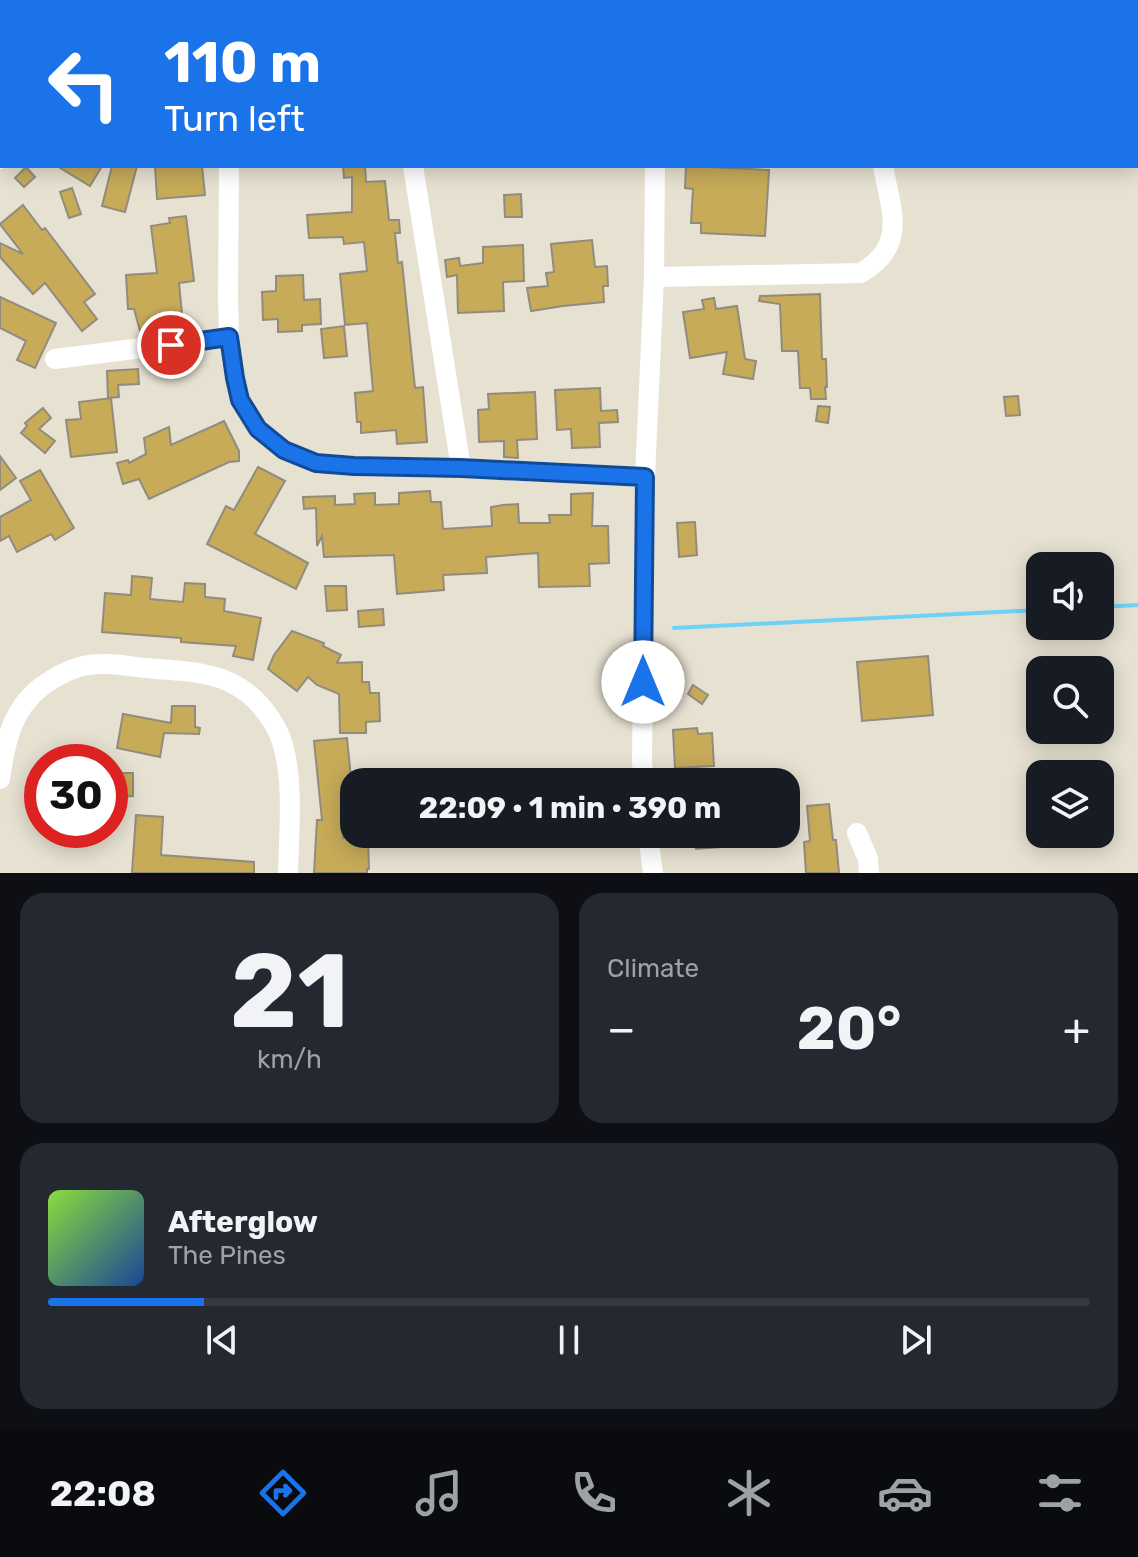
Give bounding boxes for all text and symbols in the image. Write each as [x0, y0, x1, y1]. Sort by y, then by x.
text: 110 m [164, 30, 321, 96]
icon: left [32, 32, 136, 136]
text: Turn left [164, 97, 305, 140]
pin [137, 311, 205, 379]
icon: arrive [149, 323, 193, 367]
map controls [1026, 552, 1114, 848]
button: sound [1026, 552, 1114, 640]
position arrow [601, 640, 685, 724]
button: search [1026, 656, 1114, 744]
speed limit sign: 30 [24, 744, 128, 848]
button: layers [1026, 760, 1114, 848]
text: 22:09 · 1 min · 390 m [419, 790, 721, 826]
text: 21 [230, 930, 349, 1053]
text: Climate [607, 953, 699, 984]
text: 20° [797, 993, 901, 1064]
text: − [607, 1003, 636, 1055]
text: + [1063, 1003, 1090, 1055]
text: km/h [257, 1044, 322, 1075]
text: Afterglow [168, 1204, 318, 1240]
text: The Pines [168, 1240, 286, 1271]
icon: previous [200, 1318, 244, 1362]
icon: pause [547, 1318, 591, 1362]
icon: next [894, 1318, 938, 1362]
icon: directions [255, 1465, 311, 1521]
icon: music [411, 1465, 467, 1521]
icon: phone [566, 1465, 622, 1521]
icon: climate [721, 1465, 777, 1521]
icon: car [877, 1465, 933, 1521]
icon: filters [1032, 1465, 1088, 1521]
text: 22:08 [50, 1472, 156, 1515]

